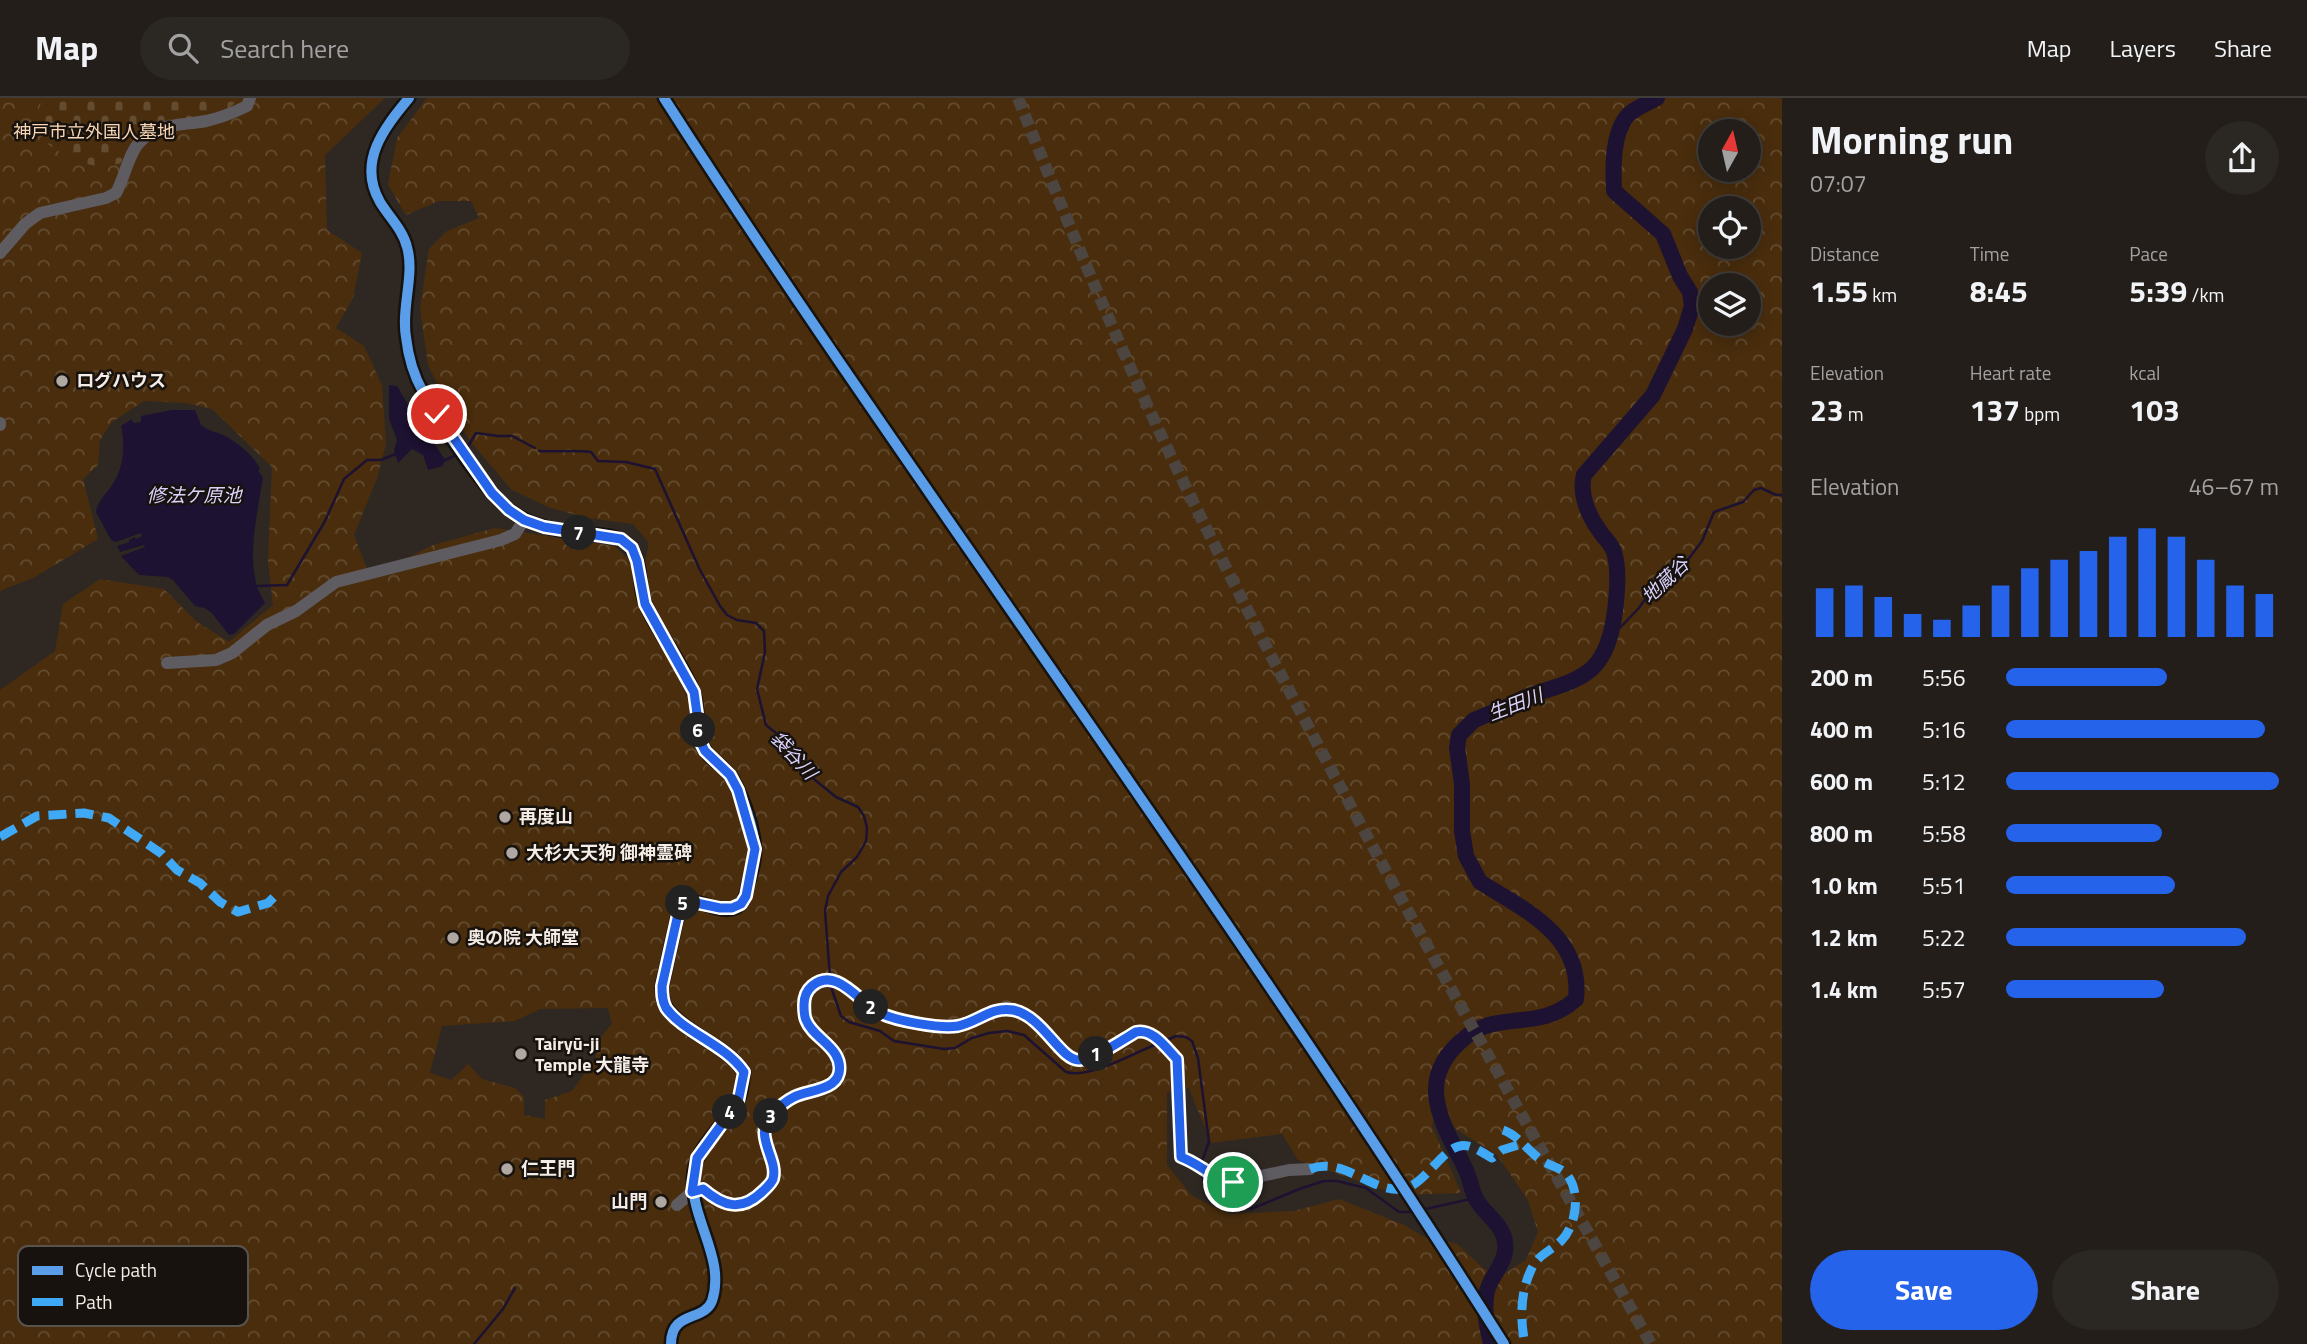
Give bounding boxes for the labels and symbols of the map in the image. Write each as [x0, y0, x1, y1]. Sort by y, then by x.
park label: 神戸市立外国人墓地 [13, 118, 175, 145]
north arrow [1698, 119, 1760, 182]
place label: ログハウス [76, 367, 166, 394]
marker: ログハウス [54, 373, 70, 389]
pin [407, 384, 467, 444]
water label: 修法ケ原池 [146, 480, 243, 509]
pin: 7 [562, 516, 596, 550]
water label: 地蔵谷 [1634, 548, 1697, 610]
water label: 生田川 [1483, 679, 1548, 727]
pin: 6 [680, 712, 716, 748]
water label: 袋谷川 [765, 724, 826, 787]
place label: 再度山 [519, 803, 573, 830]
marker: 再度山 [497, 809, 513, 825]
place label: 大杉大天狗 御神霊碑 [526, 839, 692, 866]
marker: 大杉大天狗 御神霊碑 [504, 845, 520, 861]
pin: 5 [666, 886, 700, 920]
place label: 奥の院 大師堂 [467, 924, 579, 951]
marker: 奥の院 大師堂 [445, 930, 461, 946]
pin: 2 [854, 990, 888, 1024]
place label: Tairyū-ji Temple 大龍寺 [535, 1030, 649, 1078]
pin: 1 [1078, 1037, 1114, 1072]
marker: Tairyū-ji Temple 大龍寺 [513, 1046, 529, 1062]
pin: 4 [712, 1094, 748, 1130]
pin: 3 [754, 1098, 788, 1134]
pin [1203, 1152, 1263, 1212]
place label: 仁王門 [521, 1155, 575, 1182]
marker: 仁王門 [499, 1161, 515, 1177]
place label: 山門 [611, 1188, 647, 1215]
marker: 山門 [653, 1194, 669, 1210]
legend [18, 1246, 248, 1326]
text: Cycle path [75, 1255, 157, 1284]
text: Path [75, 1287, 113, 1316]

